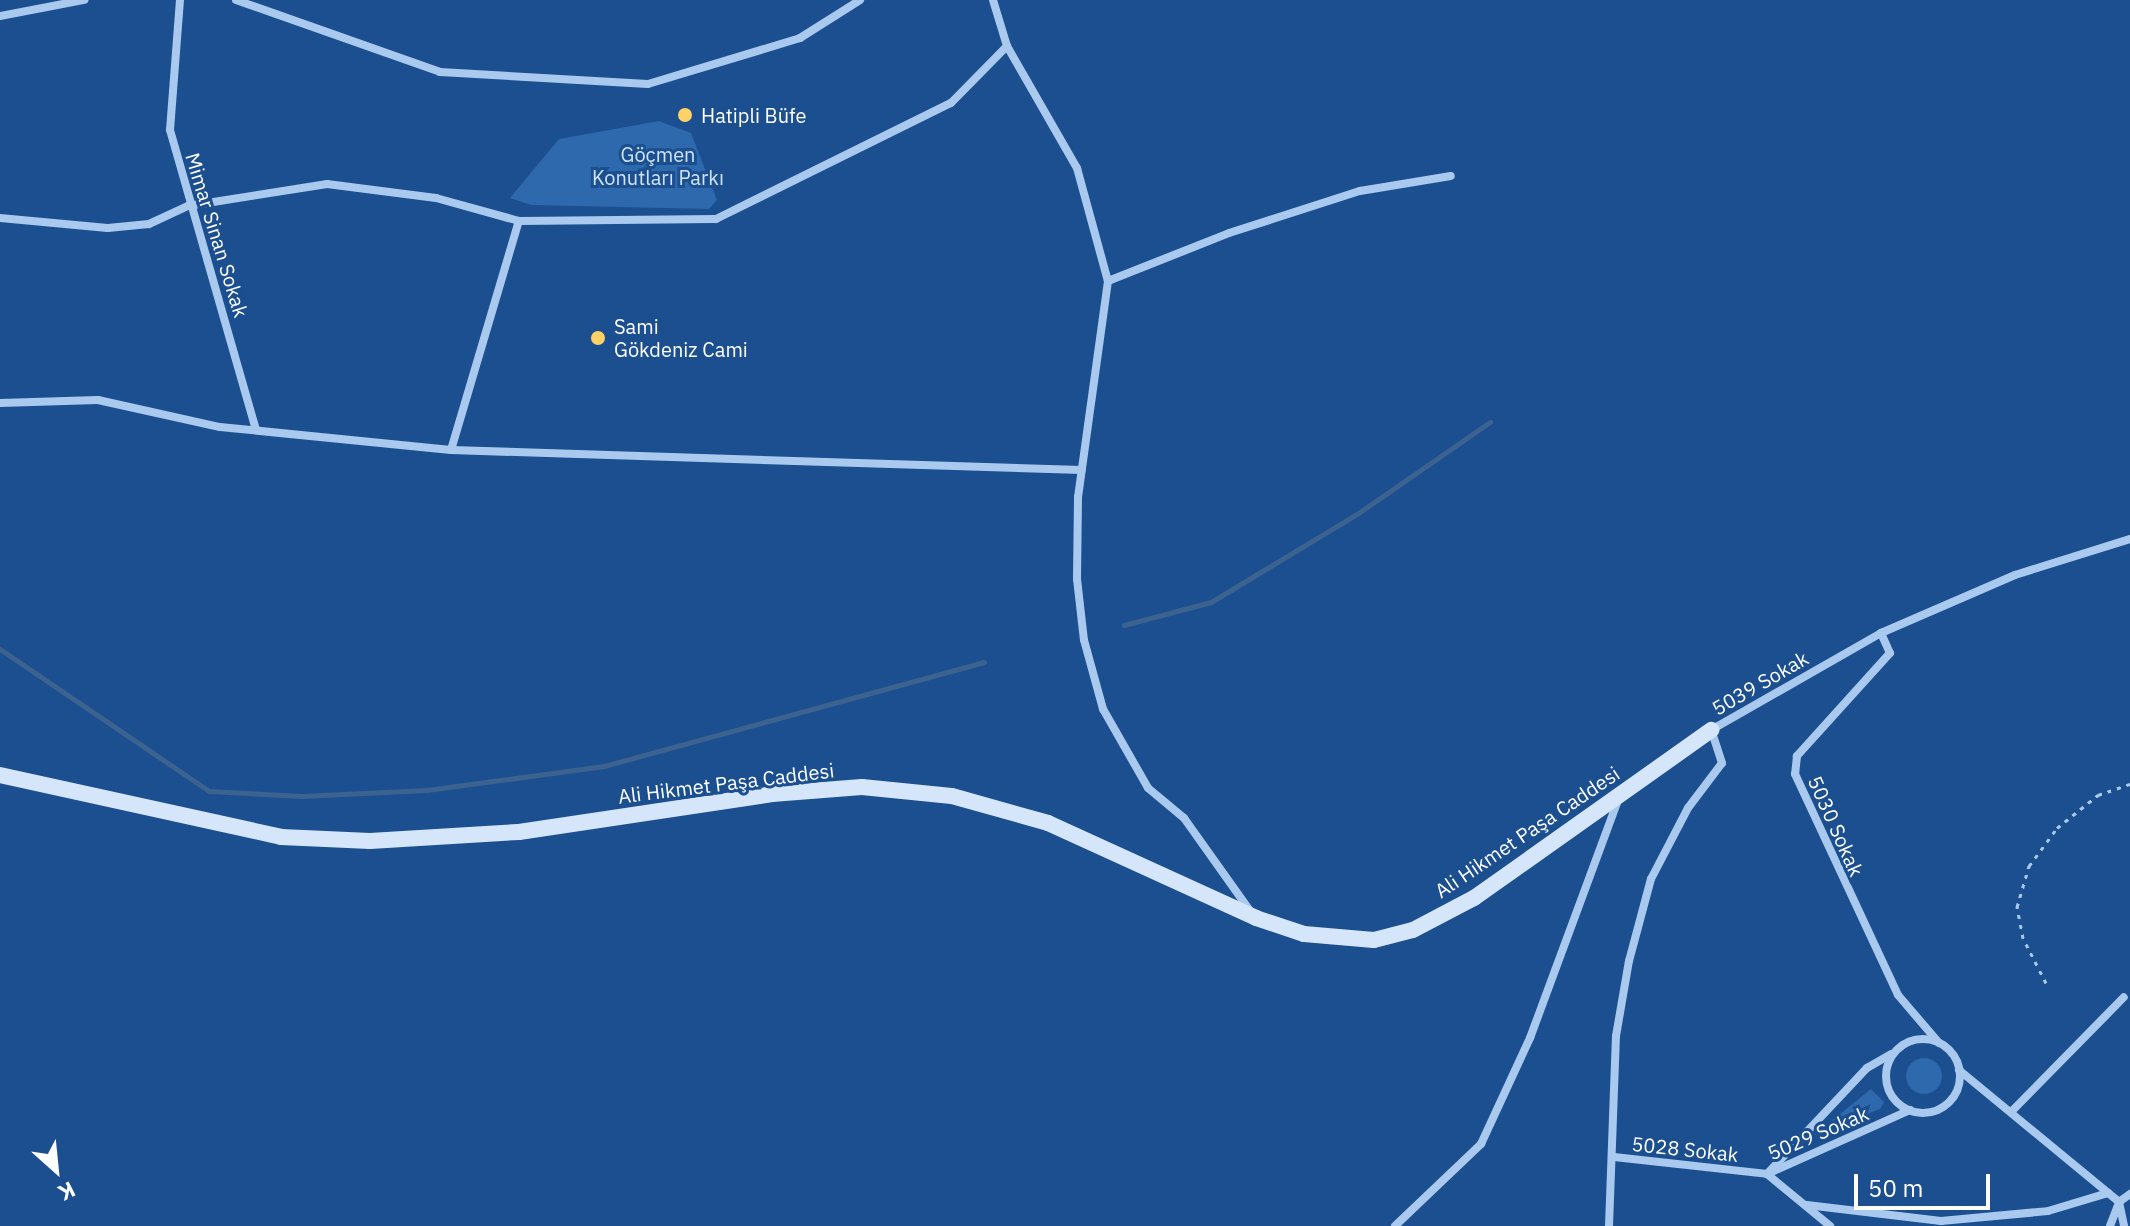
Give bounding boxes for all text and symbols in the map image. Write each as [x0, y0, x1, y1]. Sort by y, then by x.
place label: Hatipli Büfe [701, 103, 806, 127]
marker: Hatipli Büfe [676, 106, 694, 124]
park label: Göçmen Konutları Parkı [592, 142, 724, 189]
street label: Mimar Sinan Sokak [181, 150, 253, 320]
place label: Sami Gökdeniz Cami [614, 314, 748, 361]
marker: Sami Gökdeniz Cami [589, 329, 607, 347]
street label: 5039 Sokak [1708, 646, 1812, 720]
street label: Ali Hikmet Paşa Caddesi [617, 758, 835, 808]
street label: Ali Hikmet Paşa Caddesi [1430, 761, 1624, 903]
street label: 5030 Sokak [1803, 772, 1869, 880]
street label: 5029 Sokak [1764, 1101, 1872, 1165]
north arrow [16, 1130, 96, 1210]
street label: 5028 Sokak [1630, 1131, 1740, 1167]
scale bar [1858, 1158, 1994, 1208]
text: 50 m [1868, 1172, 1923, 1204]
text: K [54, 1175, 81, 1208]

